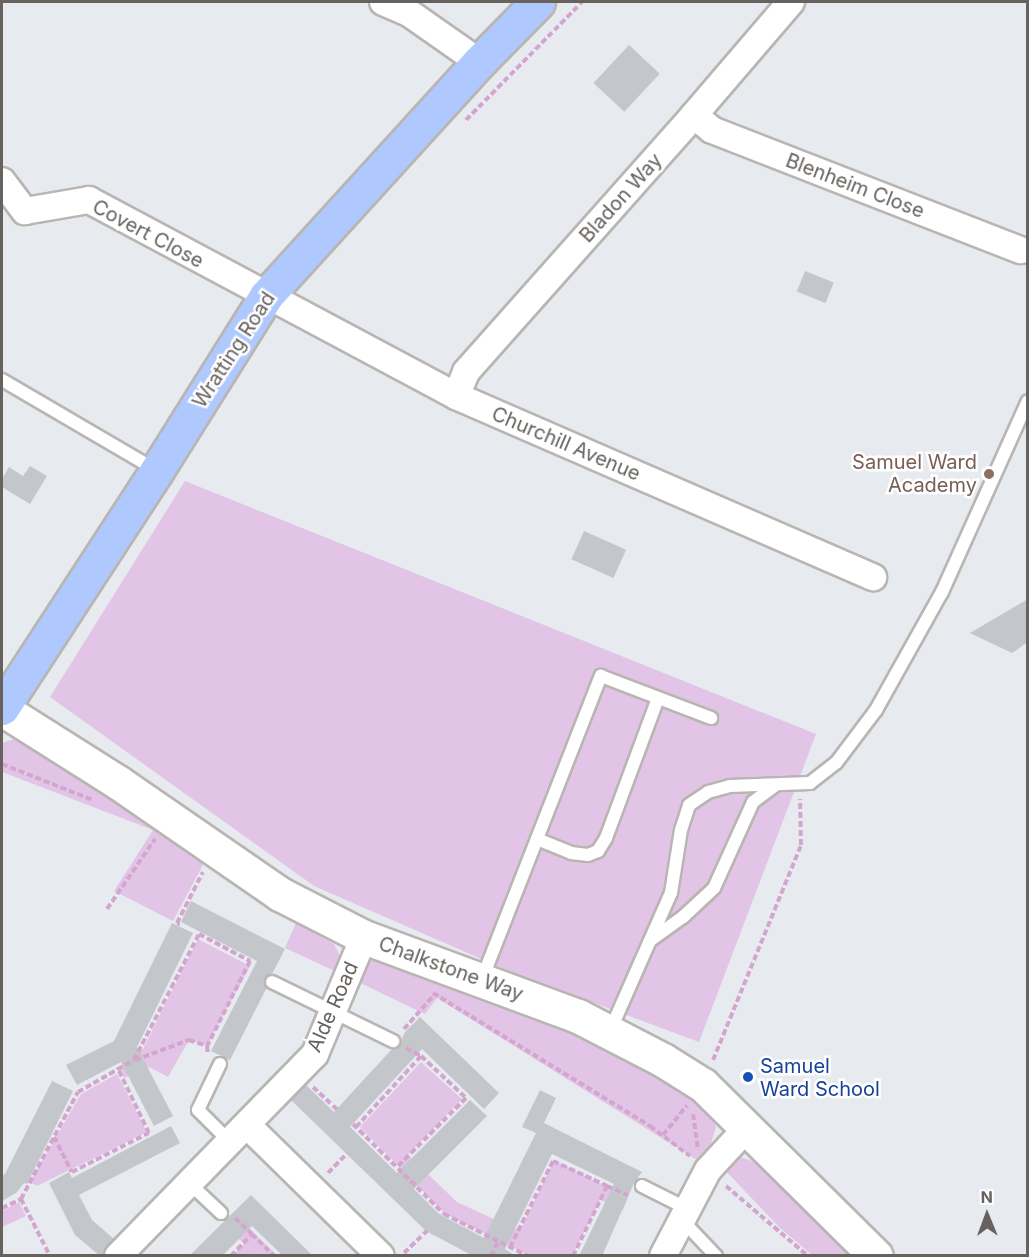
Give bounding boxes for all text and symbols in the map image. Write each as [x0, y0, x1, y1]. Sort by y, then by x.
street label: Bladon Way [575, 148, 667, 248]
street label: Blenheim Close [782, 149, 928, 223]
street label: Covert Close [88, 195, 208, 273]
street label: Wratting Road [188, 288, 280, 412]
street label: Churchill Avenue [488, 402, 644, 486]
place label: Samuel Ward Academy [852, 450, 977, 497]
marker: Samuel Ward Academy [982, 467, 996, 481]
street label: Chalkstone Way [375, 932, 527, 1006]
street label: Alde Road [302, 958, 364, 1056]
place label: Samuel Ward School [760, 1054, 880, 1101]
marker: Samuel Ward School [741, 1070, 755, 1084]
north arrow [957, 1185, 1017, 1245]
text: N [980, 1187, 993, 1207]

